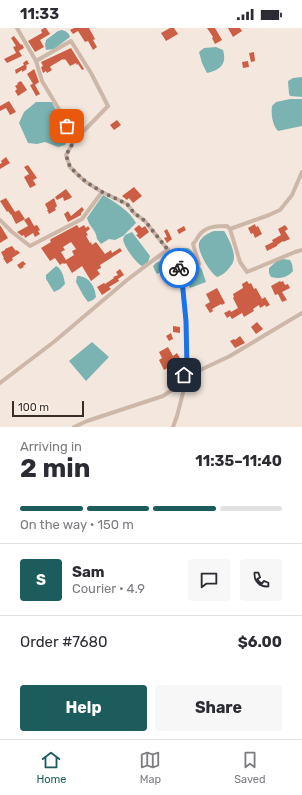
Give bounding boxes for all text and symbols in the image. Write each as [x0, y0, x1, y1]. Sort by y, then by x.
text: 11:33 [20, 5, 59, 23]
pin [50, 109, 84, 143]
icon: bag [56, 115, 78, 137]
courier [159, 248, 199, 288]
icon: bike [168, 257, 190, 279]
pin [167, 358, 201, 392]
icon: home [173, 364, 195, 386]
scale bar [12, 399, 84, 418]
text: 100 m [18, 401, 49, 414]
text: Arriving in [20, 439, 82, 454]
text: 11:35–11:40 [195, 452, 282, 470]
text: 2 min [20, 453, 90, 484]
text: On the way · 150 m [20, 517, 134, 532]
button: chat [188, 559, 230, 601]
button: phone [240, 559, 282, 601]
text: Sam [72, 563, 105, 581]
text: S [36, 571, 46, 589]
text: Courier · 4.9 [72, 581, 145, 596]
text: Order #7680 [20, 633, 108, 651]
text: $6.00 [238, 633, 282, 651]
button: Help [20, 685, 147, 731]
button: Share [155, 685, 282, 731]
tab: Home [36, 749, 67, 786]
tab: Map [139, 749, 161, 786]
tab: Saved [234, 749, 266, 786]

